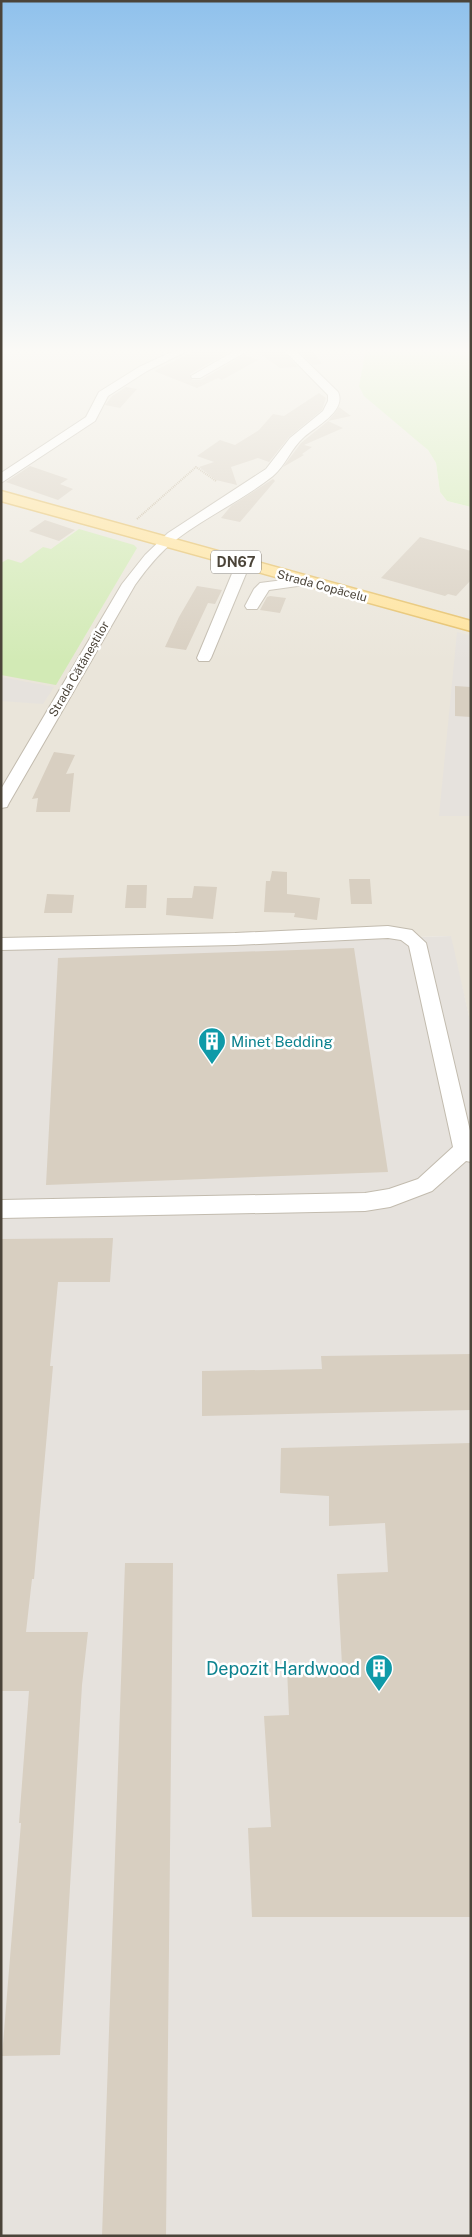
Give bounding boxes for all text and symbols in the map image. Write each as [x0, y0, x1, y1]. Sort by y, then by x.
road number: DN67 [211, 550, 261, 574]
street label: Strada Copăcelu [275, 567, 369, 605]
street label: Strada Cătăneștilor [46, 618, 112, 719]
building icon: Minet Bedding [197, 1026, 227, 1065]
place label: Minet Bedding [231, 1033, 333, 1050]
building icon: Depozit Hardwood [364, 1653, 394, 1692]
place label: Depozit Hardwood [206, 1658, 360, 1679]

